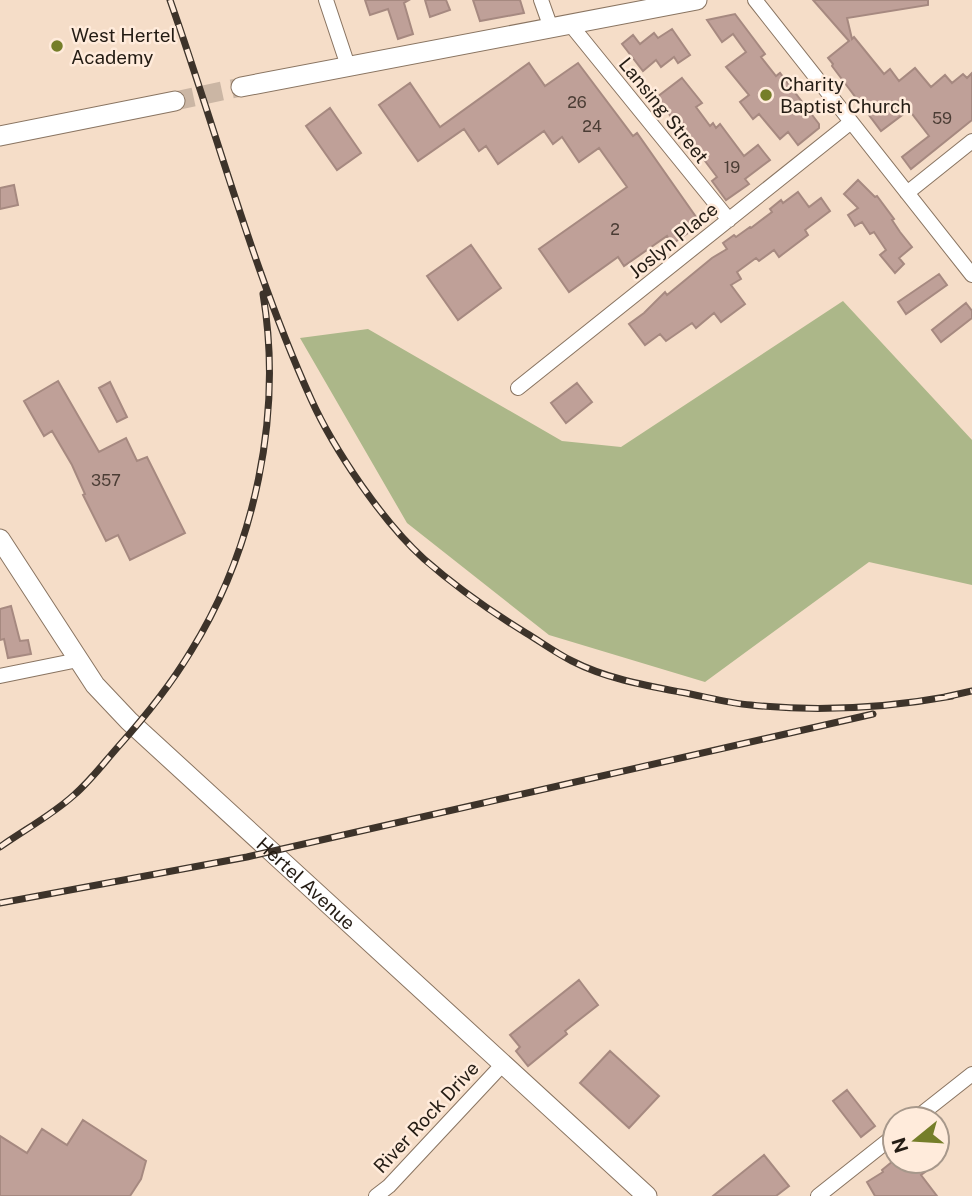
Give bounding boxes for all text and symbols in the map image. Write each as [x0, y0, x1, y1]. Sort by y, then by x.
place label: West Hertel Academy [71, 24, 176, 68]
marker: West Hertel Academy [49, 38, 65, 54]
street label: Lansing Street [615, 53, 713, 167]
place label: Charity Baptist Church [780, 73, 911, 117]
marker: Charity Baptist Church [758, 87, 774, 103]
house number: 26 [567, 93, 587, 112]
house number: 59 [932, 109, 952, 128]
house number: 24 [582, 117, 602, 136]
house number: 19 [724, 158, 740, 177]
street label: Joslyn Place [624, 197, 722, 283]
house number: 2 [610, 220, 620, 239]
house number: 357 [91, 471, 121, 490]
street label: Hertel Avenue [252, 833, 360, 934]
street label: River Rock Drive [369, 1057, 483, 1177]
north arrow [881, 1105, 951, 1175]
text: N [887, 1135, 913, 1156]

